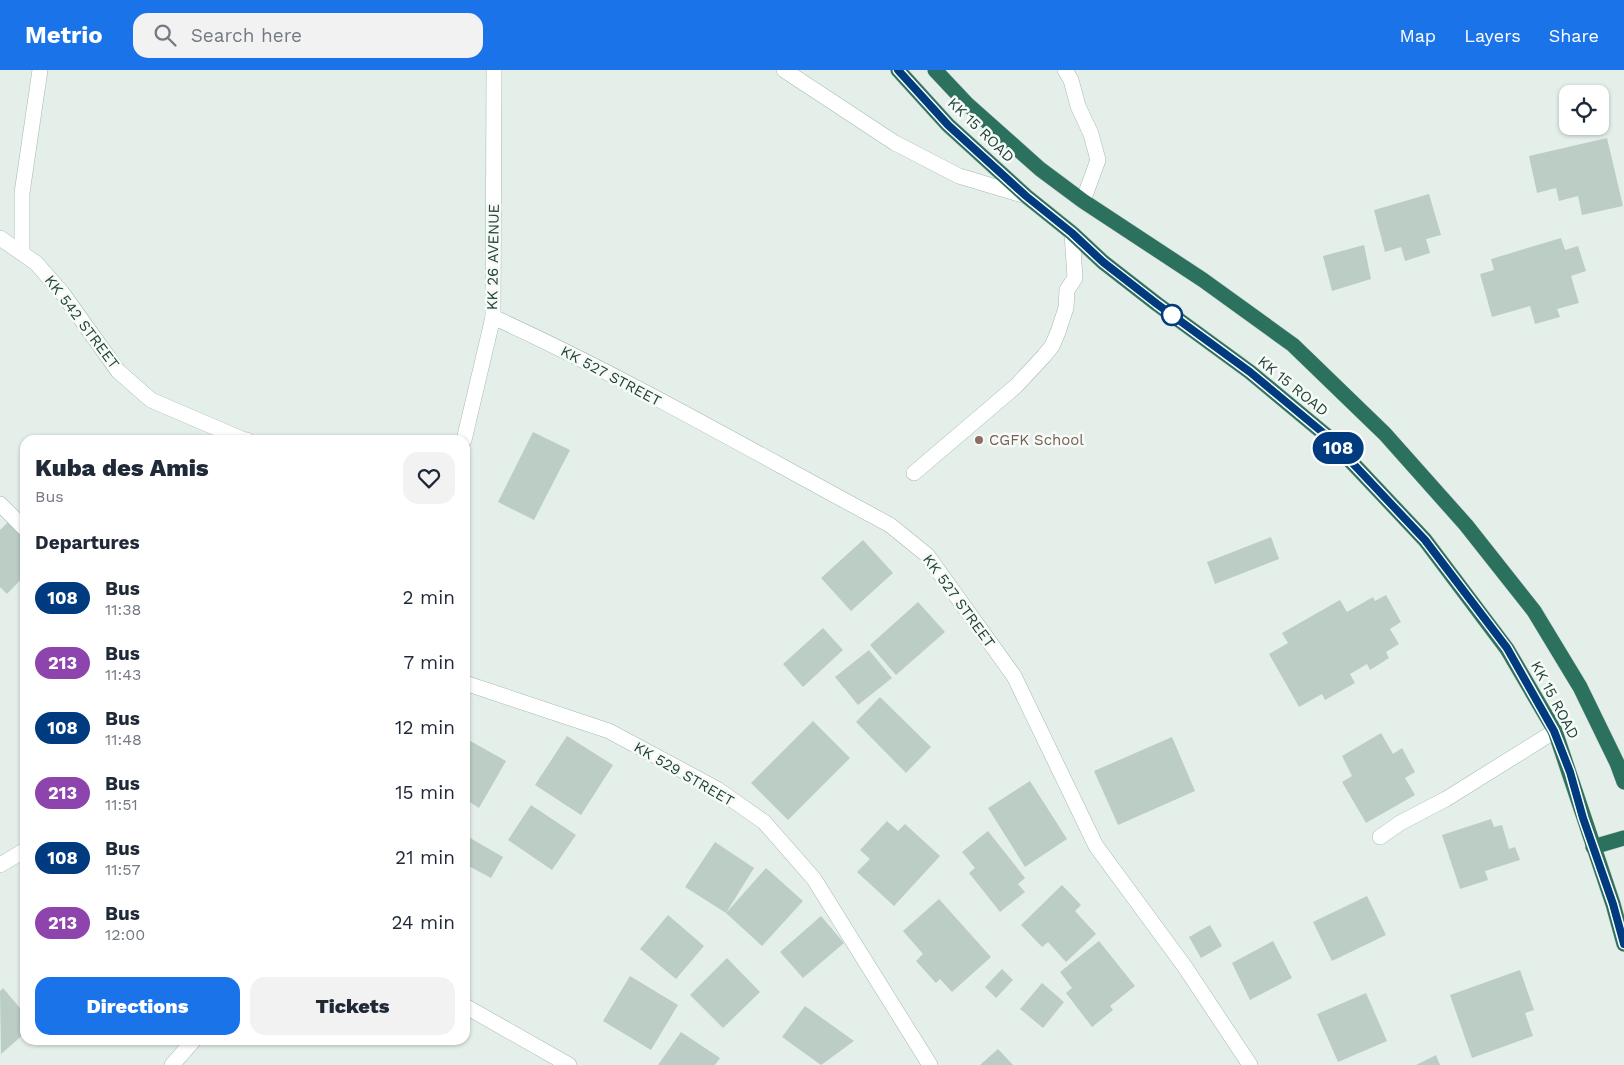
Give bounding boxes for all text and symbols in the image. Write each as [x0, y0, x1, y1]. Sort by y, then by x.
search box [133, 13, 483, 58]
text: Metrio [25, 21, 103, 49]
icon: search [151, 21, 179, 49]
text: Search here [191, 24, 302, 47]
text: Map [1399, 25, 1436, 46]
text: Layers [1464, 25, 1521, 46]
text: Share [1549, 25, 1599, 46]
map controls [1559, 85, 1609, 135]
button: locate [1559, 85, 1609, 135]
street label: KK 15 ROAD [944, 94, 1018, 166]
street label: KK 26 AVENUE [483, 204, 503, 310]
street label: KK 542 STREET [41, 272, 123, 372]
unlabelled marker [1161, 304, 1183, 326]
street label: KK 527 STREET [558, 342, 664, 410]
street label: KK 15 ROAD [1254, 352, 1332, 420]
place label: CGFK School [989, 431, 1084, 449]
line badge: 108 [1309, 432, 1367, 464]
marker: CGFK School [973, 434, 985, 446]
text: 108 [1323, 437, 1353, 458]
button: heart [403, 452, 455, 504]
text: Kuba des Amis [35, 454, 209, 482]
text: Bus [35, 487, 64, 506]
text: Departures [35, 531, 140, 554]
street label: KK 527 STREET [919, 551, 999, 651]
text: Bus [105, 577, 140, 600]
text: 2 min [403, 586, 455, 609]
text: 108 [47, 587, 78, 608]
text: 11:38 [105, 600, 141, 619]
text: Bus [105, 642, 140, 665]
text: 7 min [404, 651, 455, 674]
text: 213 [48, 652, 77, 673]
street label: KK 15 ROAD [1527, 658, 1583, 742]
text: 11:43 [105, 665, 141, 684]
text: Bus [105, 707, 140, 730]
text: 12 min [395, 716, 455, 739]
text: 108 [47, 717, 78, 738]
text: 11:48 [105, 730, 142, 749]
street label: KK 529 STREET [631, 738, 737, 810]
text: Bus [105, 772, 140, 795]
text: 15 min [395, 781, 455, 804]
text: 213 [48, 782, 77, 803]
text: 11:51 [105, 795, 138, 814]
text: Bus [105, 837, 140, 860]
text: 21 min [395, 846, 455, 869]
text: 108 [47, 847, 78, 868]
text: 11:57 [105, 860, 141, 879]
text: Bus [105, 902, 140, 925]
text: 24 min [391, 911, 455, 934]
text: 213 [48, 912, 77, 933]
text: 12:00 [105, 925, 145, 944]
button: Directions [35, 977, 240, 1035]
button: Tickets [250, 977, 455, 1035]

